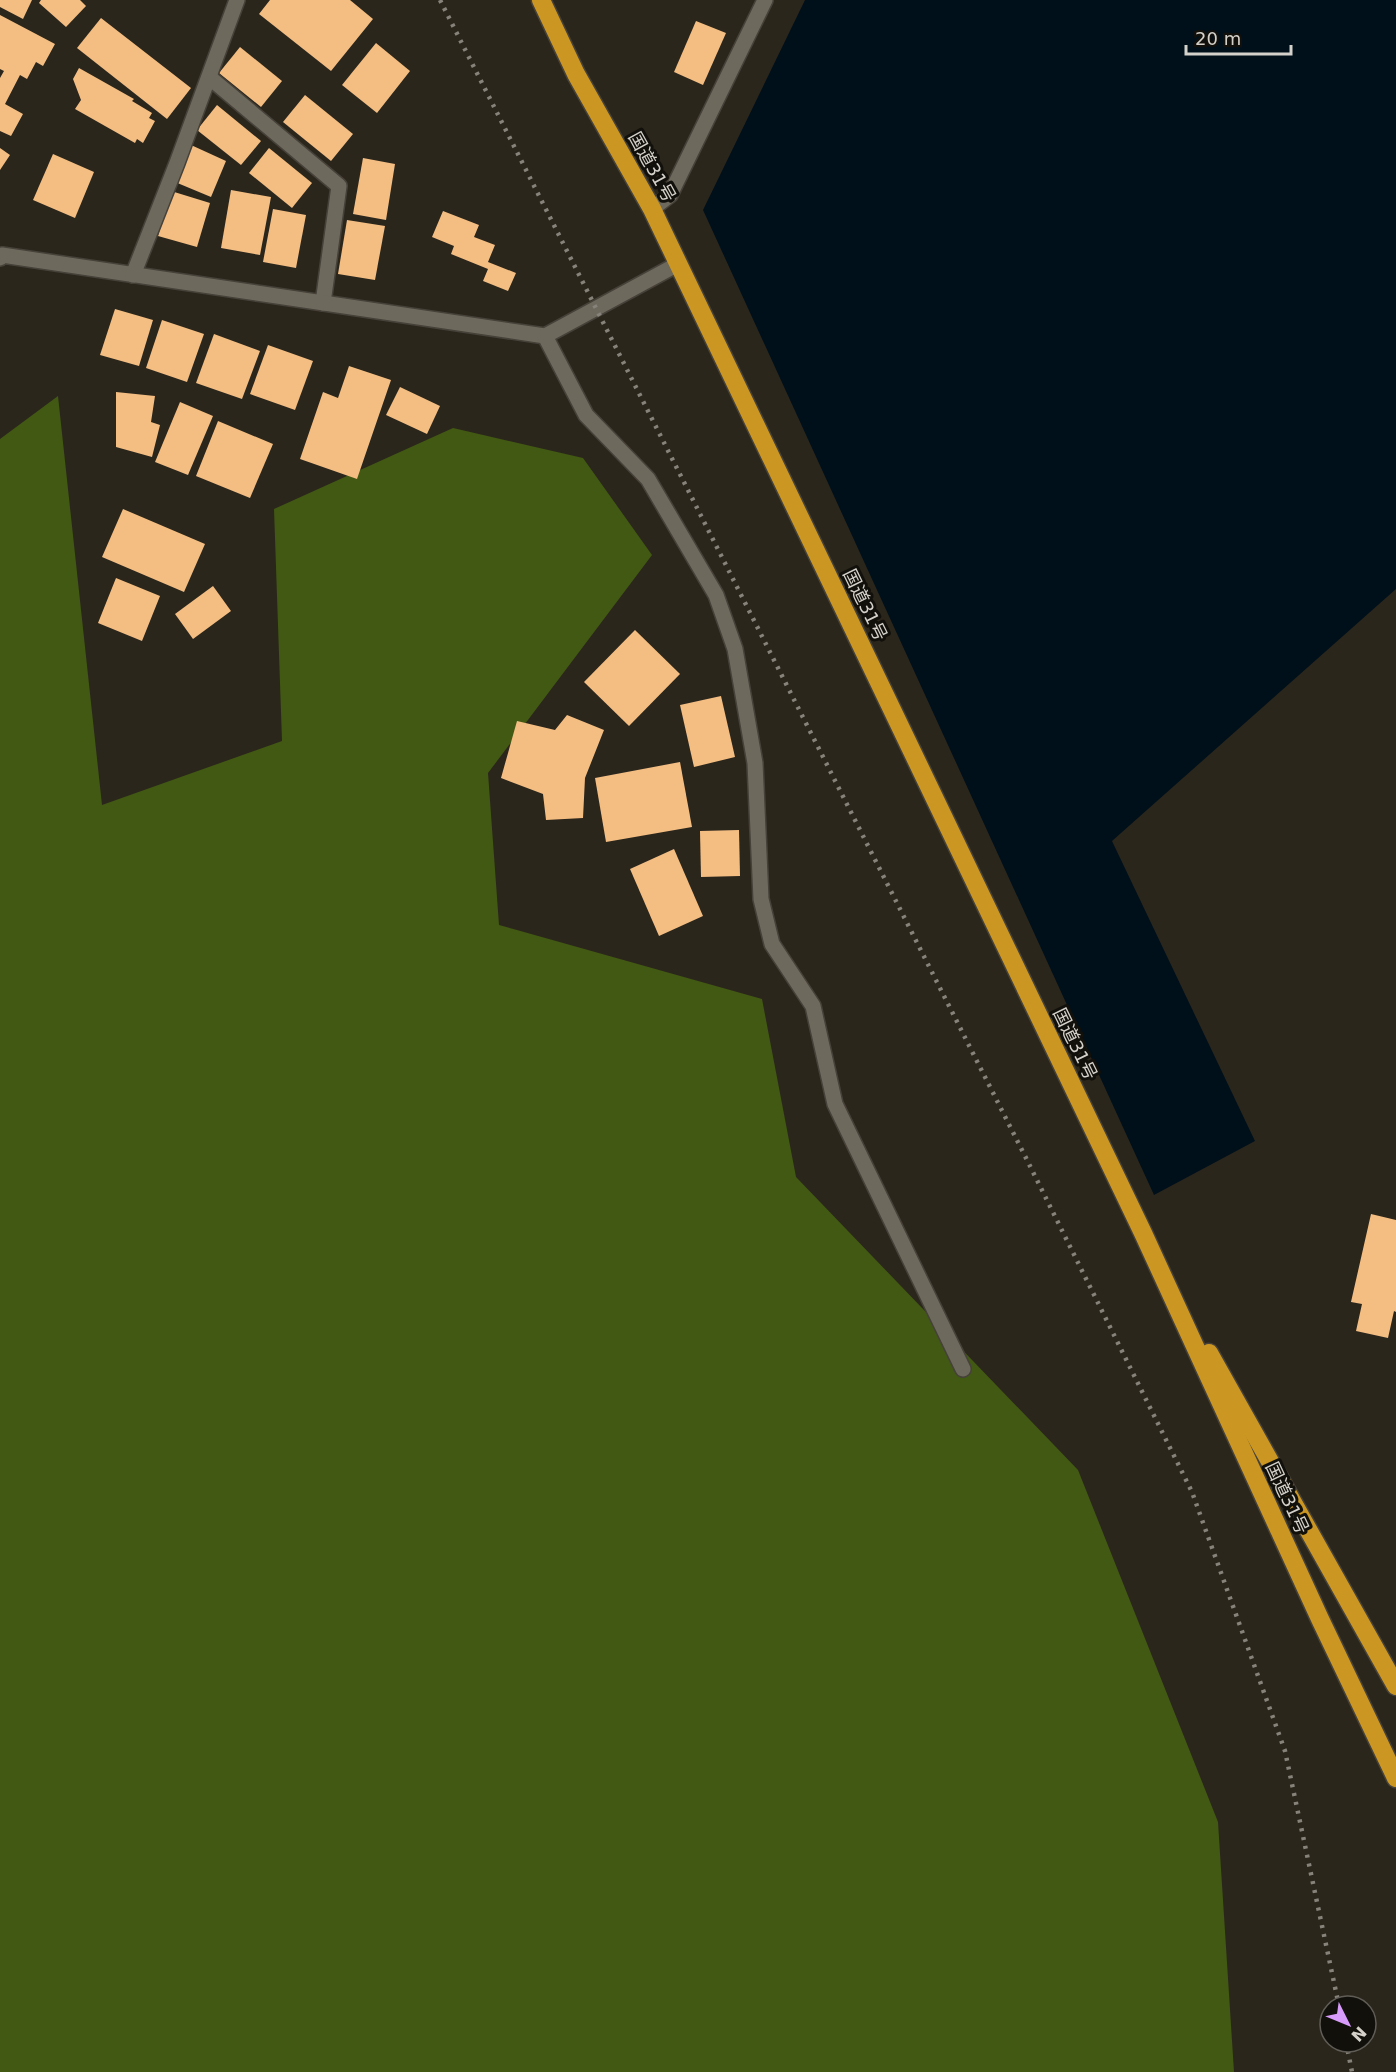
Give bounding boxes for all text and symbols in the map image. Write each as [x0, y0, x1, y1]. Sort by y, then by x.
scale bar [1186, 18, 1291, 56]
text: 20 m [1195, 28, 1241, 49]
street label: 国道31号 [625, 128, 680, 205]
street label: 国道31号 [839, 566, 892, 644]
street label: 国道31号 [1049, 1005, 1102, 1083]
street label: 国道31号 [1262, 1459, 1313, 1537]
north arrow [1318, 1994, 1378, 2054]
text: N [1347, 2023, 1370, 2045]

